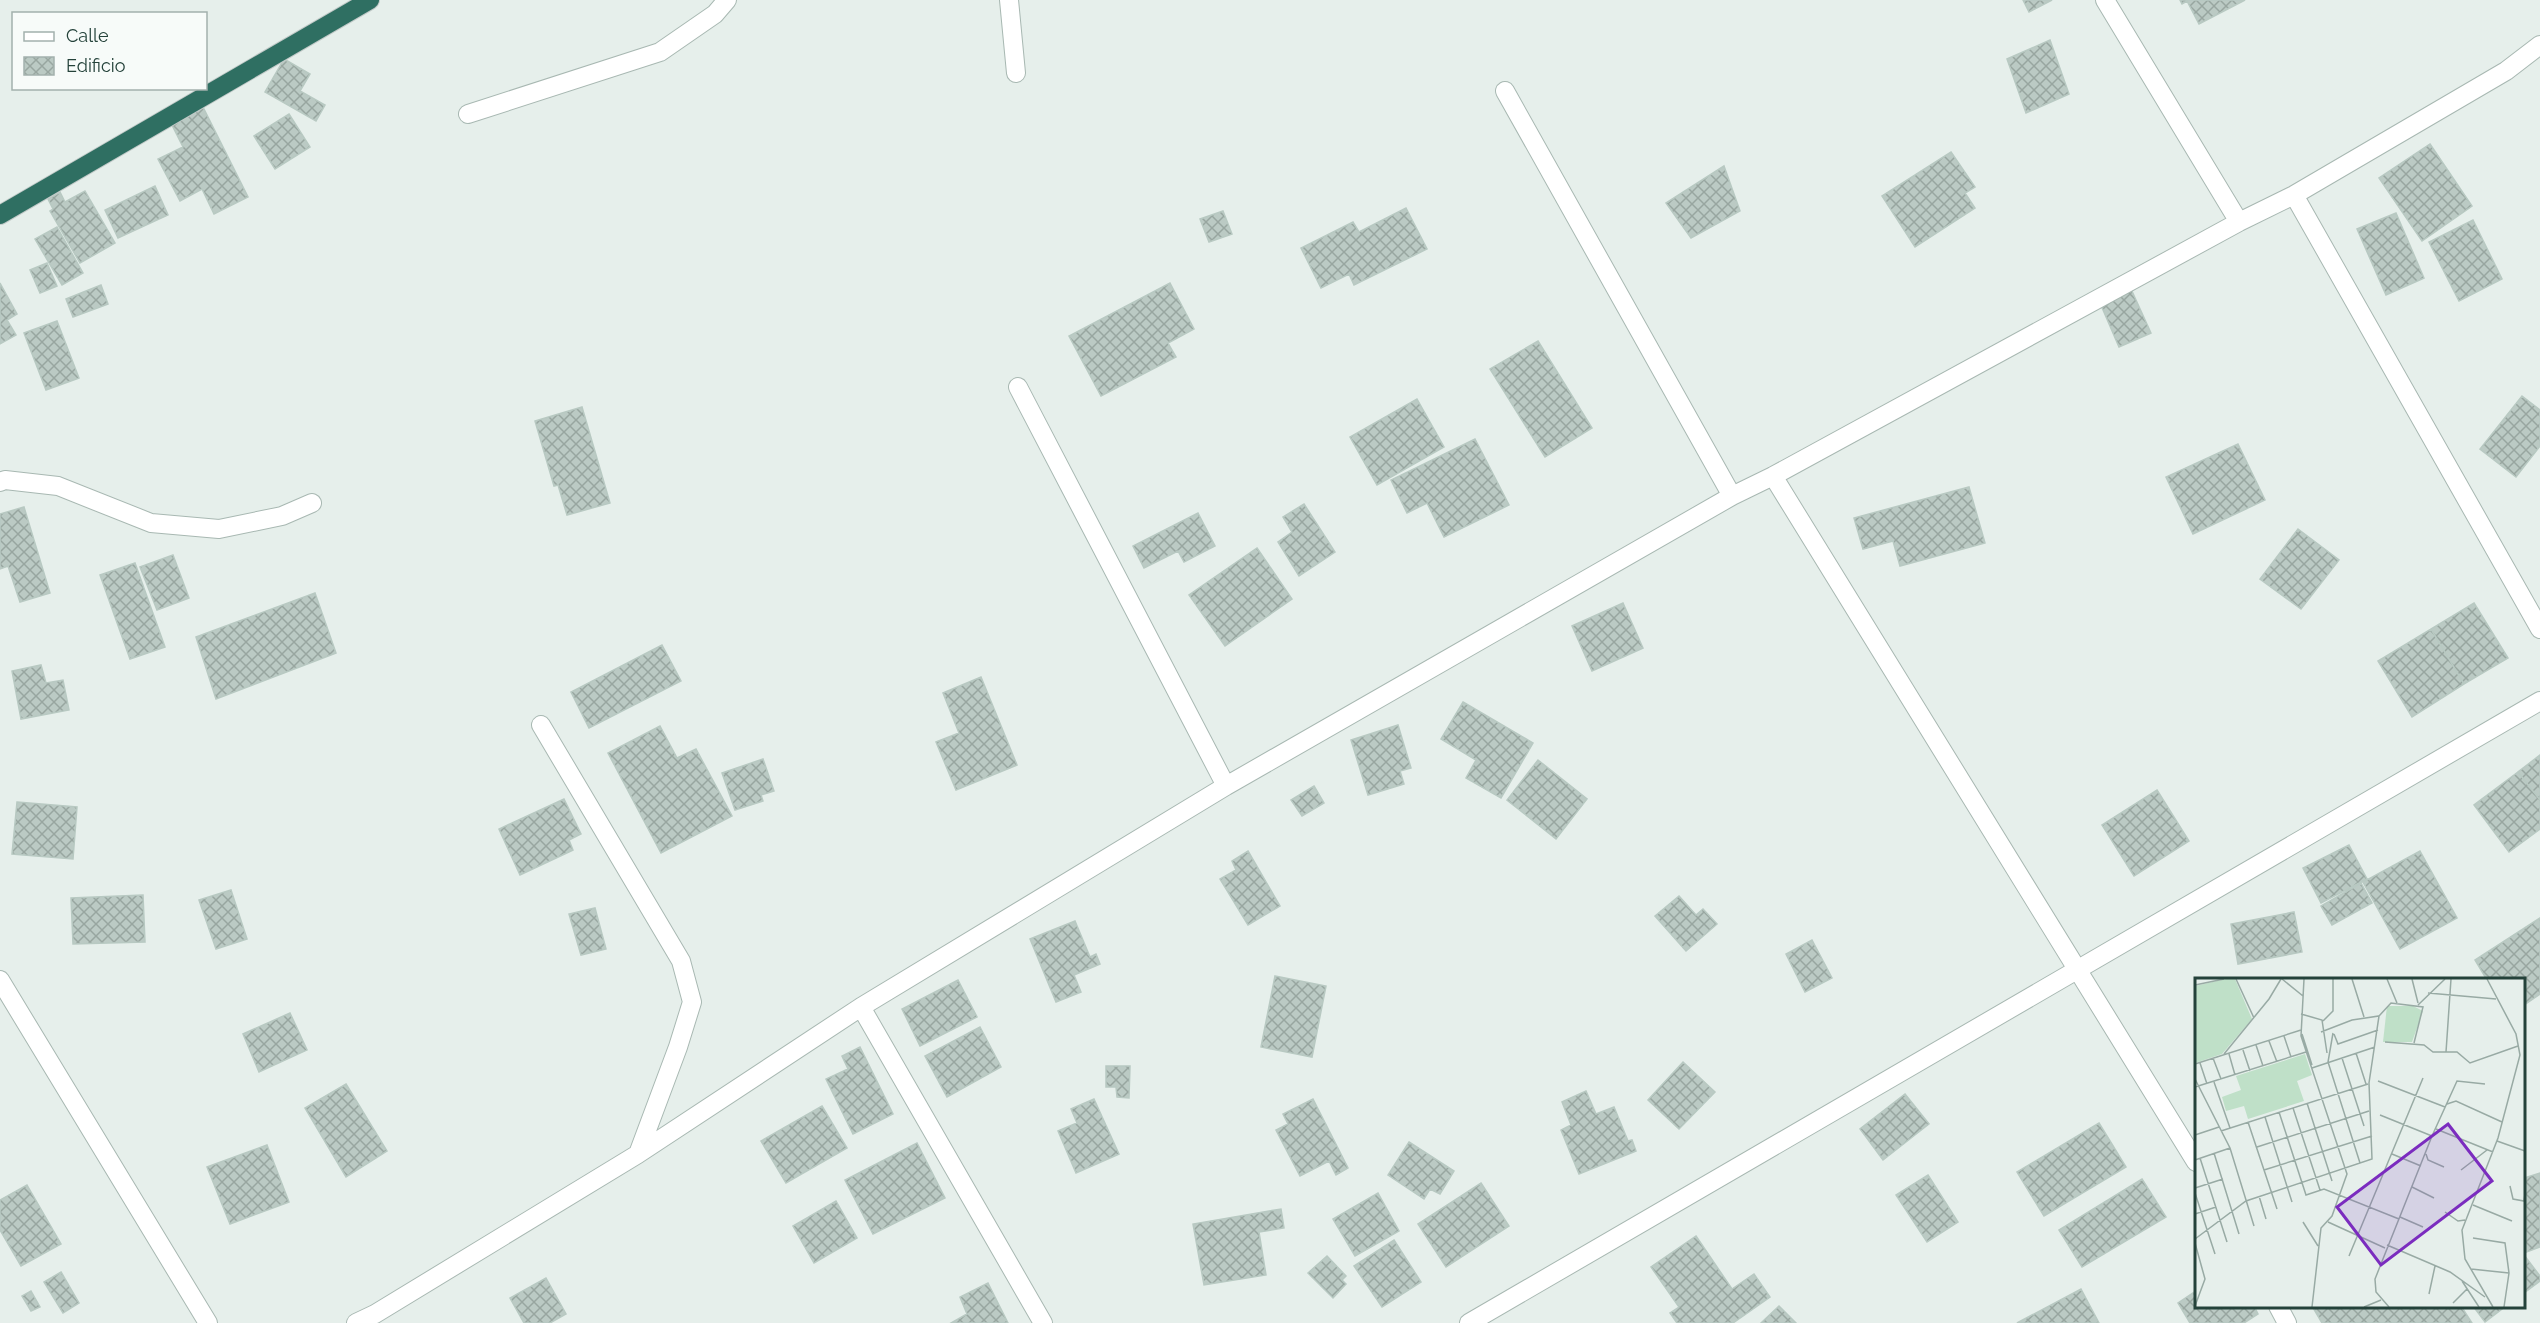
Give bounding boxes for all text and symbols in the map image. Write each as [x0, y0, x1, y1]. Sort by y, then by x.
legend [12, 12, 207, 90]
text: Calle [66, 25, 109, 46]
text: Edificio [66, 55, 126, 76]
inset map [2195, 978, 2525, 1308]

